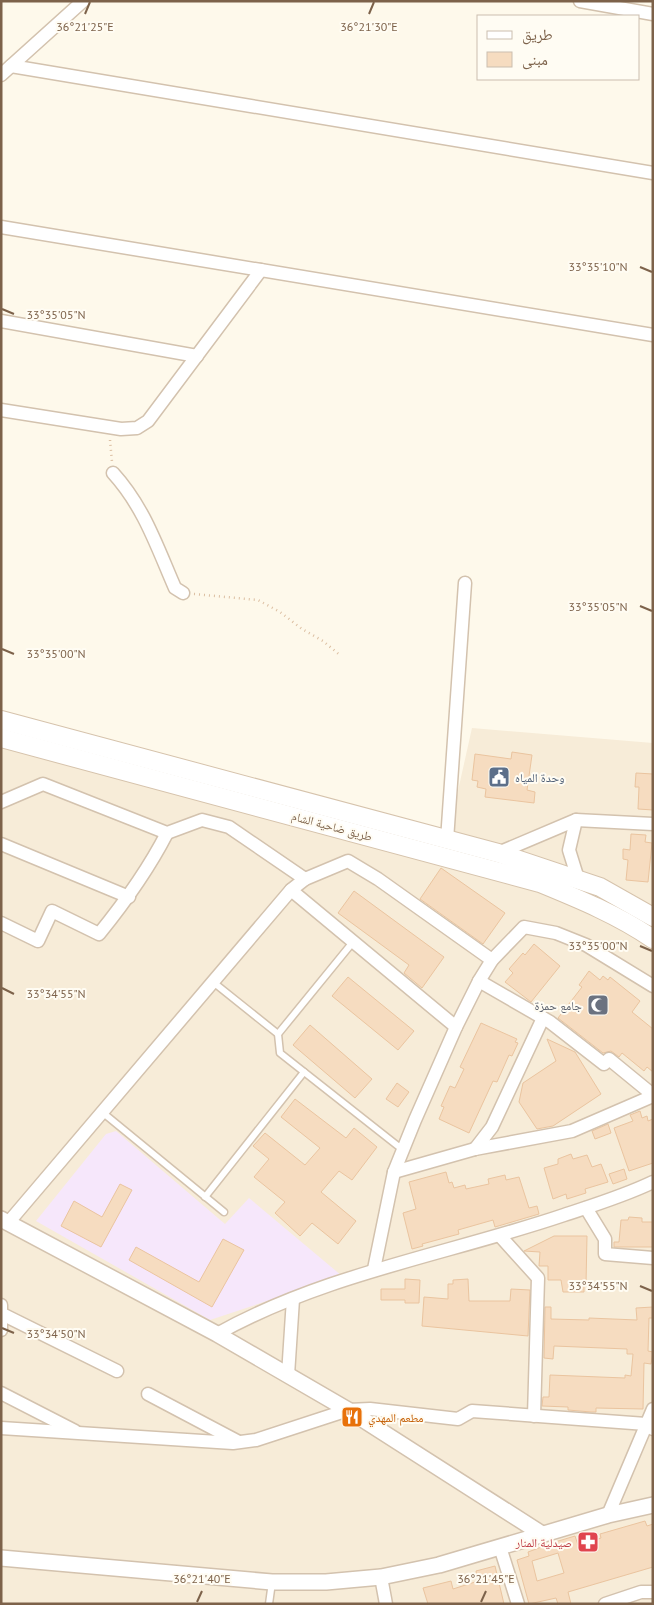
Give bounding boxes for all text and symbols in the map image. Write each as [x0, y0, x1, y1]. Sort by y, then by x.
legend [477, 15, 639, 80]
text: 36°21'25"E [56, 19, 114, 34]
text: 36°21'30"E [340, 19, 398, 34]
text: طريق [522, 25, 553, 45]
text: مبنى [522, 50, 548, 70]
text: 33°35'10"N [568, 259, 628, 274]
text: 33°35'05"N [26, 307, 86, 322]
text: 33°35'05"N [568, 599, 628, 614]
text: 33°35'00"N [26, 646, 86, 661]
public building icon: وحدة المياه [487, 765, 511, 789]
place label: وحدة المياه [515, 770, 565, 785]
street label: طريق ضاحية الشام [290, 808, 374, 845]
text: 33°35'00"N [568, 938, 628, 953]
text: 33°34'55"N [26, 986, 86, 1001]
mosque icon: جامع حمزة [586, 993, 610, 1017]
place label: جامع حمزة [535, 998, 582, 1013]
text: 33°34'55"N [568, 1278, 628, 1293]
text: 33°34'50"N [26, 1326, 86, 1341]
restaurant icon: مطعم المهدي [340, 1405, 364, 1429]
place label: مطعم المهدي [368, 1410, 424, 1428]
pharmacy icon: صيدلية المنار [576, 1530, 600, 1554]
place label: صيدلية المنار [515, 1535, 572, 1550]
text: 36°21'40"E [173, 1571, 231, 1586]
text: 36°21'45"E [457, 1571, 515, 1586]

